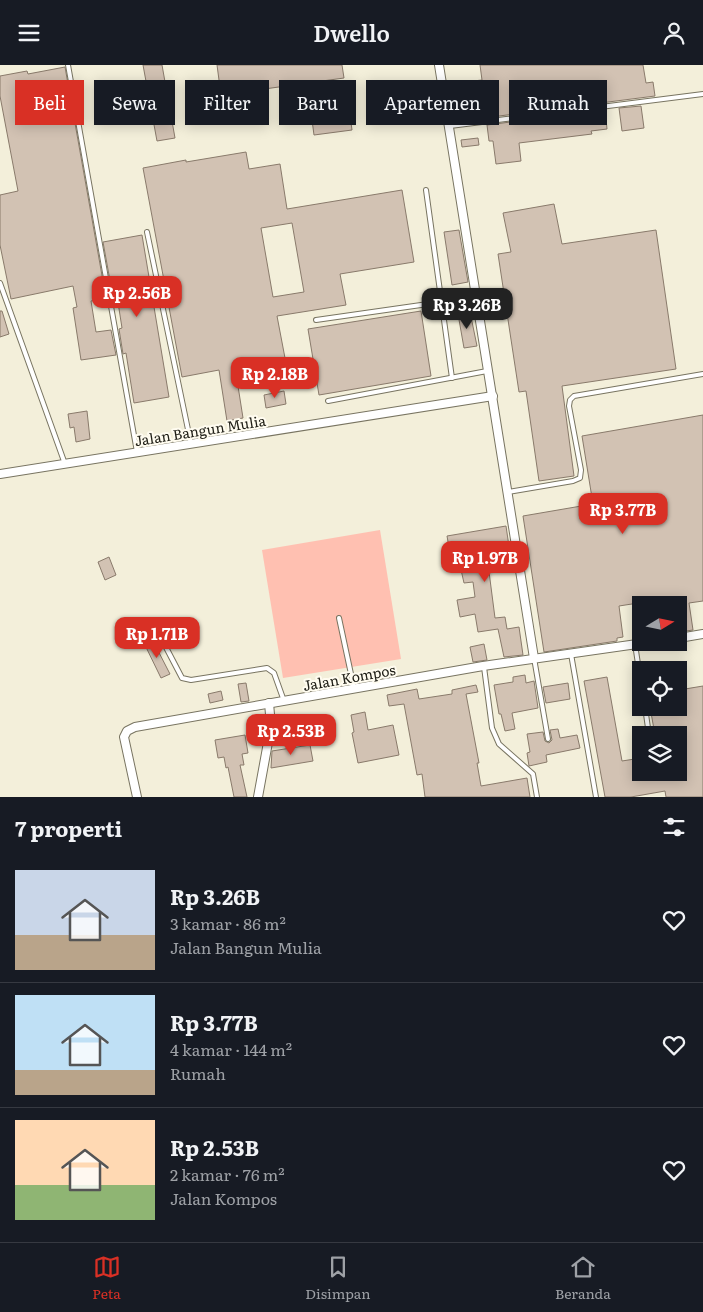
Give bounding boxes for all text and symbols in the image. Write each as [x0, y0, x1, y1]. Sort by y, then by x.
text: Dwello [313, 16, 390, 49]
icon: menu [15, 19, 43, 47]
icon: person [660, 19, 688, 47]
chip: Beli [15, 80, 84, 125]
chip: Sewa [94, 80, 175, 125]
chip: Filter [185, 80, 269, 125]
chip: Baru [279, 80, 356, 125]
chip: Apartemen [366, 80, 499, 125]
chip: Rumah [509, 80, 607, 125]
pin: Rp 2.56B [85, 275, 189, 318]
text: Rp 2.56B [103, 280, 171, 304]
pin: Rp 3.26B [415, 287, 519, 330]
text: Rp 3.26B [433, 292, 501, 316]
pin: Rp 2.18B [223, 357, 327, 399]
text: Rp 2.18B [242, 361, 308, 385]
street label: Jalan Bangun Mulia [133, 410, 268, 450]
pin: Rp 3.77B [571, 493, 675, 535]
text: Rp 3.77B [590, 497, 656, 521]
pin: Rp 1.97B [433, 541, 537, 583]
text: Rp 1.97B [452, 545, 518, 569]
north arrow [632, 596, 688, 651]
map controls [632, 596, 687, 781]
pin: Rp 1.71B [105, 617, 209, 659]
text: Rp 1.71B [126, 621, 188, 645]
street label: Jalan Kompos [301, 659, 397, 695]
button: locate [632, 661, 687, 716]
pin: Rp 2.53B [239, 713, 343, 756]
text: Rp 2.53B [257, 718, 325, 742]
button: layers [632, 726, 687, 781]
text: 7 properti [15, 812, 122, 843]
icon: filters [660, 813, 688, 841]
text: Rp 3.26B [170, 880, 260, 911]
icon: home [55, 890, 115, 950]
icon: heart [660, 906, 688, 934]
text: 3 kamar · 86 m² [170, 911, 286, 935]
text: Jalan Bangun Mulia [170, 935, 322, 959]
text: Rp 3.77B [170, 1006, 258, 1037]
icon: home [55, 1015, 115, 1075]
icon: heart [660, 1031, 688, 1059]
text: 4 kamar · 144 m² [170, 1037, 292, 1061]
text: Rumah [170, 1061, 226, 1085]
text: Rp 2.53B [170, 1131, 259, 1162]
icon: home [55, 1140, 115, 1200]
icon: heart [660, 1156, 688, 1184]
text: 2 kamar · 76 m² [170, 1162, 285, 1186]
text: Jalan Kompos [170, 1186, 277, 1210]
tab: Peta [92, 1253, 121, 1303]
tab: Disimpan [305, 1253, 370, 1303]
tab: Beranda [555, 1253, 611, 1303]

